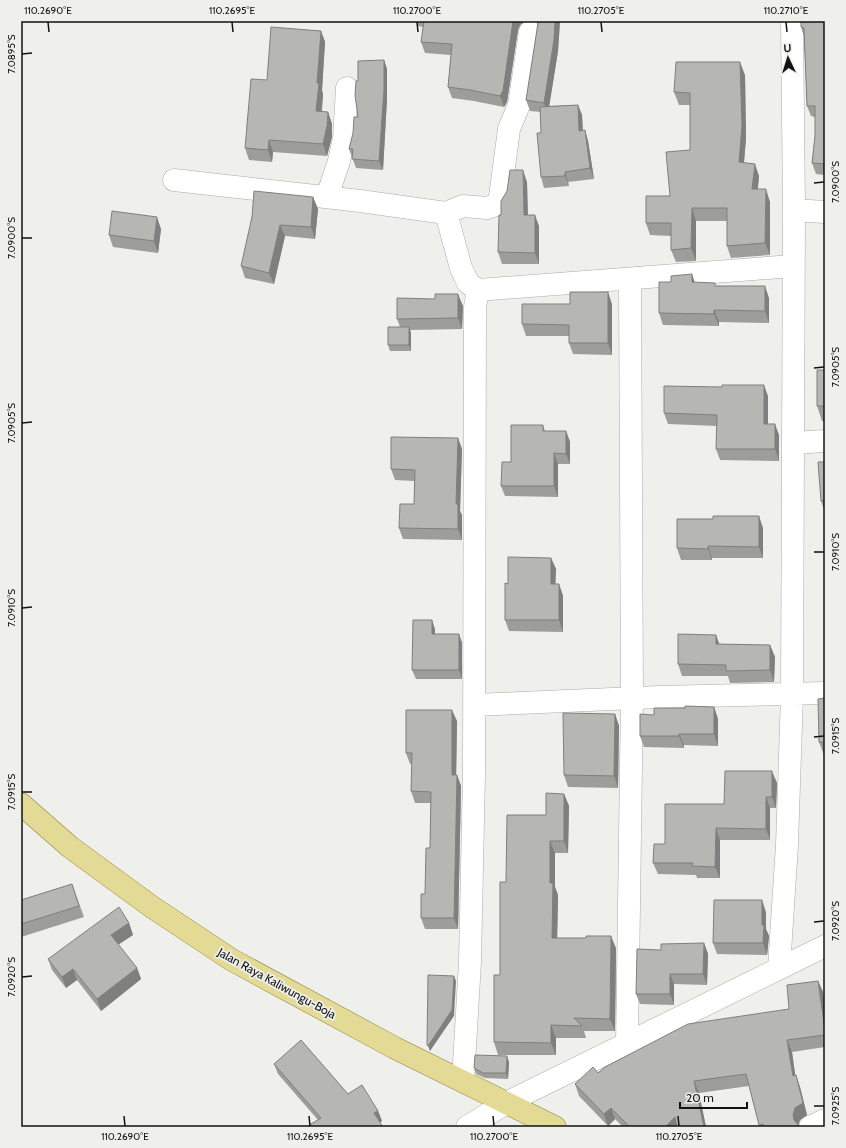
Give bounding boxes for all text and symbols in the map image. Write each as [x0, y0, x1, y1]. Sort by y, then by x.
text: 110.2690°E [24, 4, 72, 17]
text: 110.2695°E [209, 4, 255, 17]
text: 110.2700°E [393, 4, 441, 17]
text: 110.2705°E [578, 4, 625, 17]
text: 110.2710°E [764, 4, 809, 17]
text: 7.0895°S [5, 34, 18, 74]
north arrow [768, 38, 808, 78]
text: U [783, 41, 792, 55]
text: 7.0900°S [829, 161, 842, 203]
text: 7.0900°S [5, 217, 18, 259]
text: 7.0905°S [829, 347, 842, 387]
text: 7.0905°S [5, 403, 18, 443]
text: 7.0910°S [829, 533, 842, 571]
text: 7.0910°S [5, 589, 18, 627]
text: 7.0915°S [829, 718, 842, 754]
text: 7.0915°S [5, 774, 18, 810]
text: 7.0920°S [829, 901, 842, 941]
street label: Jalan Raya Kaliwungu-Boja [214, 944, 339, 1022]
text: 7.0920°S [5, 957, 18, 997]
scale bar [680, 1084, 747, 1110]
text: 7.0925°S [829, 1087, 842, 1125]
text: 20 m [686, 1090, 714, 1105]
text: 110.2690°E [101, 1130, 149, 1143]
text: 110.2695°E [287, 1130, 333, 1143]
text: 110.2700°E [470, 1130, 518, 1143]
text: 110.2705°E [656, 1130, 703, 1143]

